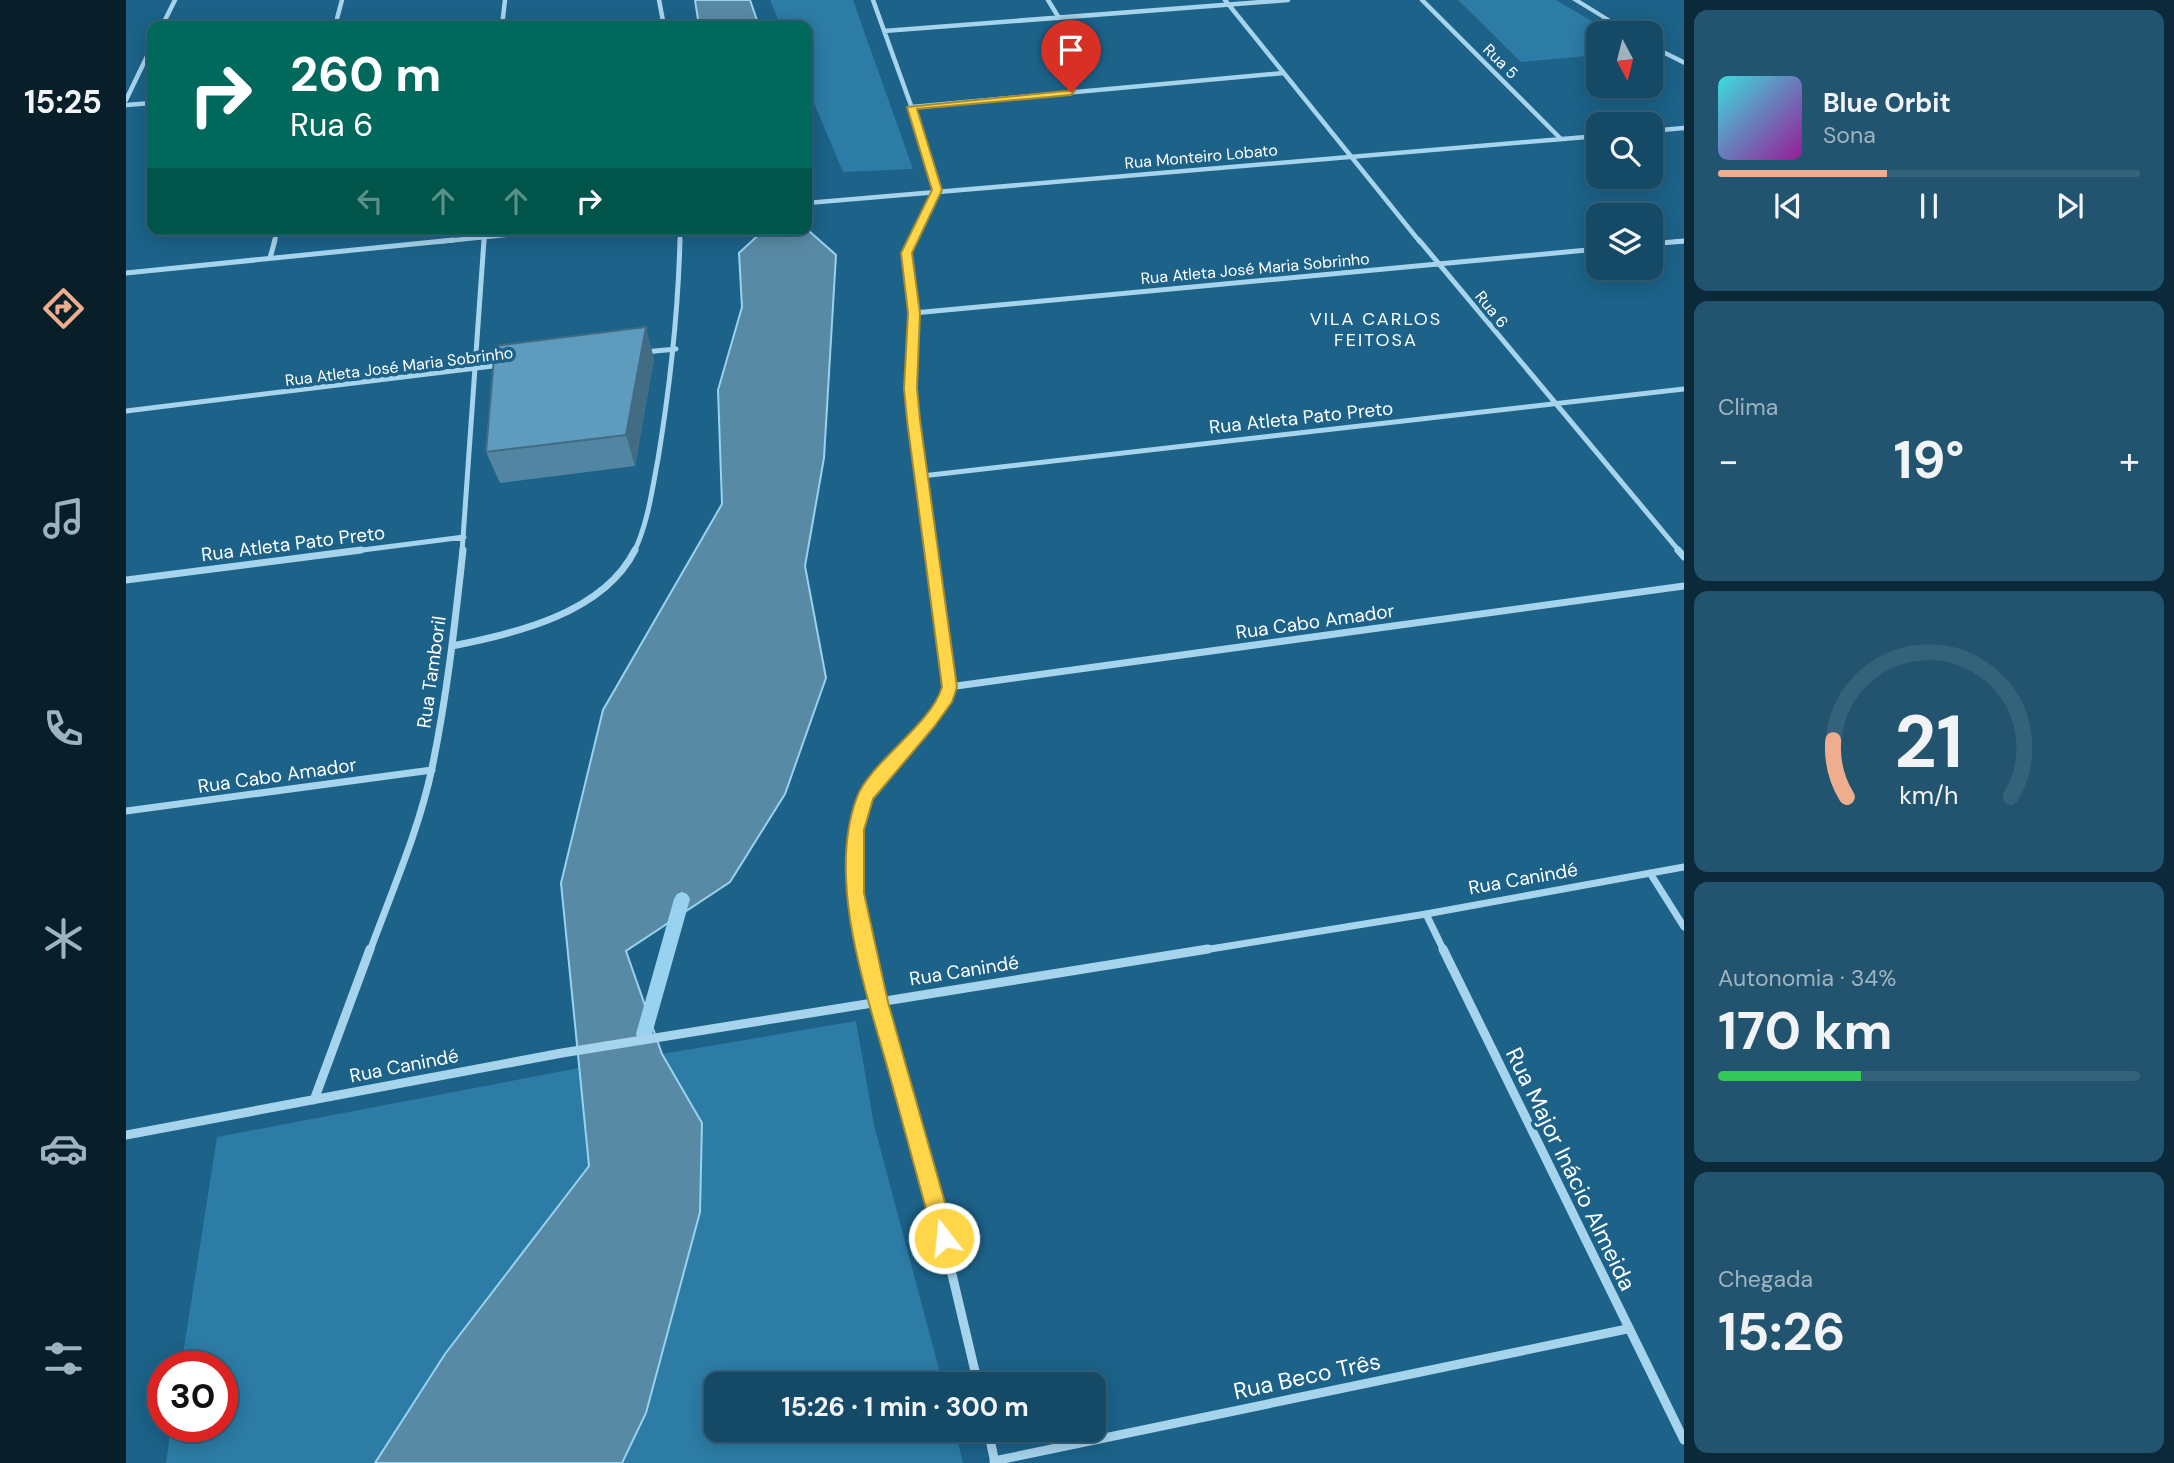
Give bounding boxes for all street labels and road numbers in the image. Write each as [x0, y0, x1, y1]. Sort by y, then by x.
street label: Rua 5 [1479, 39, 1523, 83]
street label: Rua Monteiro Lobato [1124, 139, 1279, 174]
street label: Rua Atleta José Maria Sobrinho [1140, 248, 1370, 289]
street label: Rua 6 [1470, 287, 1513, 332]
street label: Rua Atleta José Maria Sobrinho [284, 342, 514, 391]
street label: Rua Atleta Pato Preto [1208, 395, 1394, 440]
street label: Rua Atleta Pato Preto [200, 520, 386, 567]
street label: Rua Cabo Amador [1234, 598, 1396, 645]
street label: Rua Tamboril [411, 614, 452, 730]
street label: Rua Cabo Amador [196, 752, 358, 799]
street label: Rua Canindé [1466, 857, 1580, 900]
street label: Rua Canindé [907, 949, 1021, 991]
street label: Rua Major Inácio Almeida [1499, 1042, 1643, 1296]
street label: Rua Canindé [347, 1043, 461, 1088]
street label: Rua Beco Três [1231, 1346, 1383, 1406]

